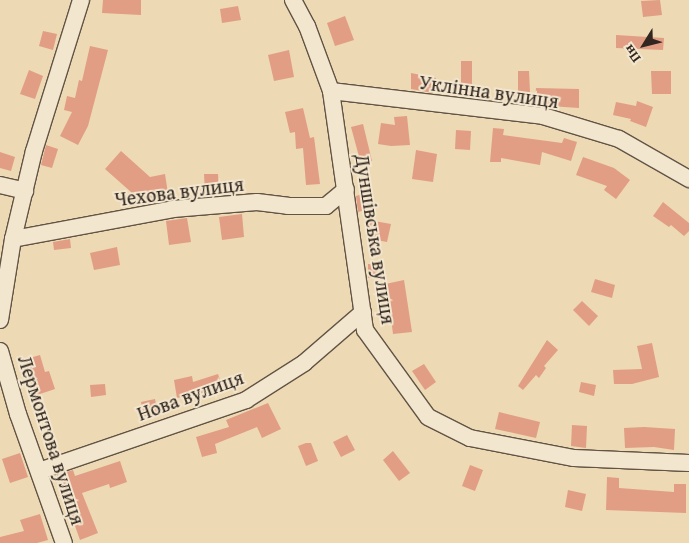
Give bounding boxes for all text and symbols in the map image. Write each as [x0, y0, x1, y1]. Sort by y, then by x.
north arrow [619, 20, 669, 70]
text: Пн [618, 41, 645, 67]
street label: Уклінна вулиця [418, 69, 560, 113]
street label: Дуншівська вулиця [351, 152, 401, 326]
street label: Чехова вулиця [113, 171, 245, 211]
street label: Лермонтова вулиця [13, 352, 91, 528]
street label: Нова вулиця [134, 365, 246, 425]

